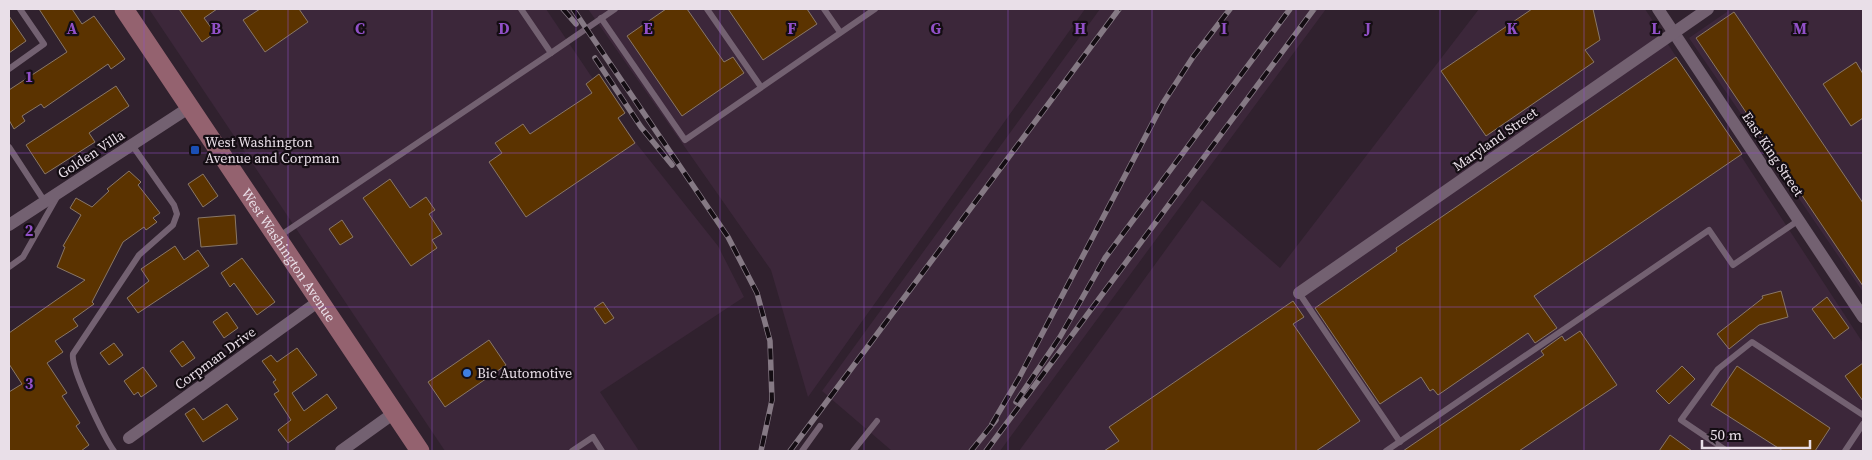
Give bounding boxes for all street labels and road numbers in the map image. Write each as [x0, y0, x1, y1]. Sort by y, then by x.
street label: Maryland Street [1449, 102, 1542, 176]
street label: East King Street [1737, 108, 1809, 201]
street label: Golden Villa [54, 124, 129, 183]
street label: West Washington Avenue [237, 184, 341, 326]
street label: Corpman Drive [170, 322, 260, 394]

